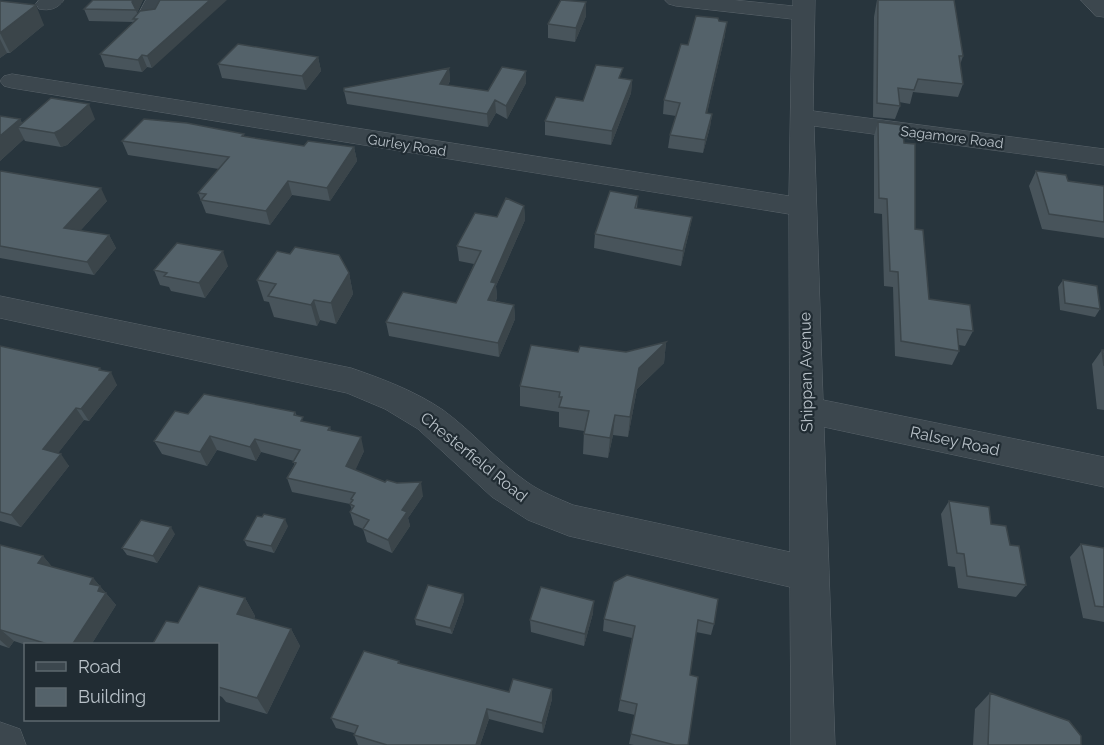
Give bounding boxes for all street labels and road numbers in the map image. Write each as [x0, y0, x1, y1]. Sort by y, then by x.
street label: Sagamore Road [900, 123, 1004, 151]
street label: Gurley Road [367, 131, 447, 159]
street label: Shippan Avenue [795, 312, 817, 432]
street label: Chesterfield Road [417, 408, 531, 506]
street label: Ralsey Road [909, 422, 1002, 460]

